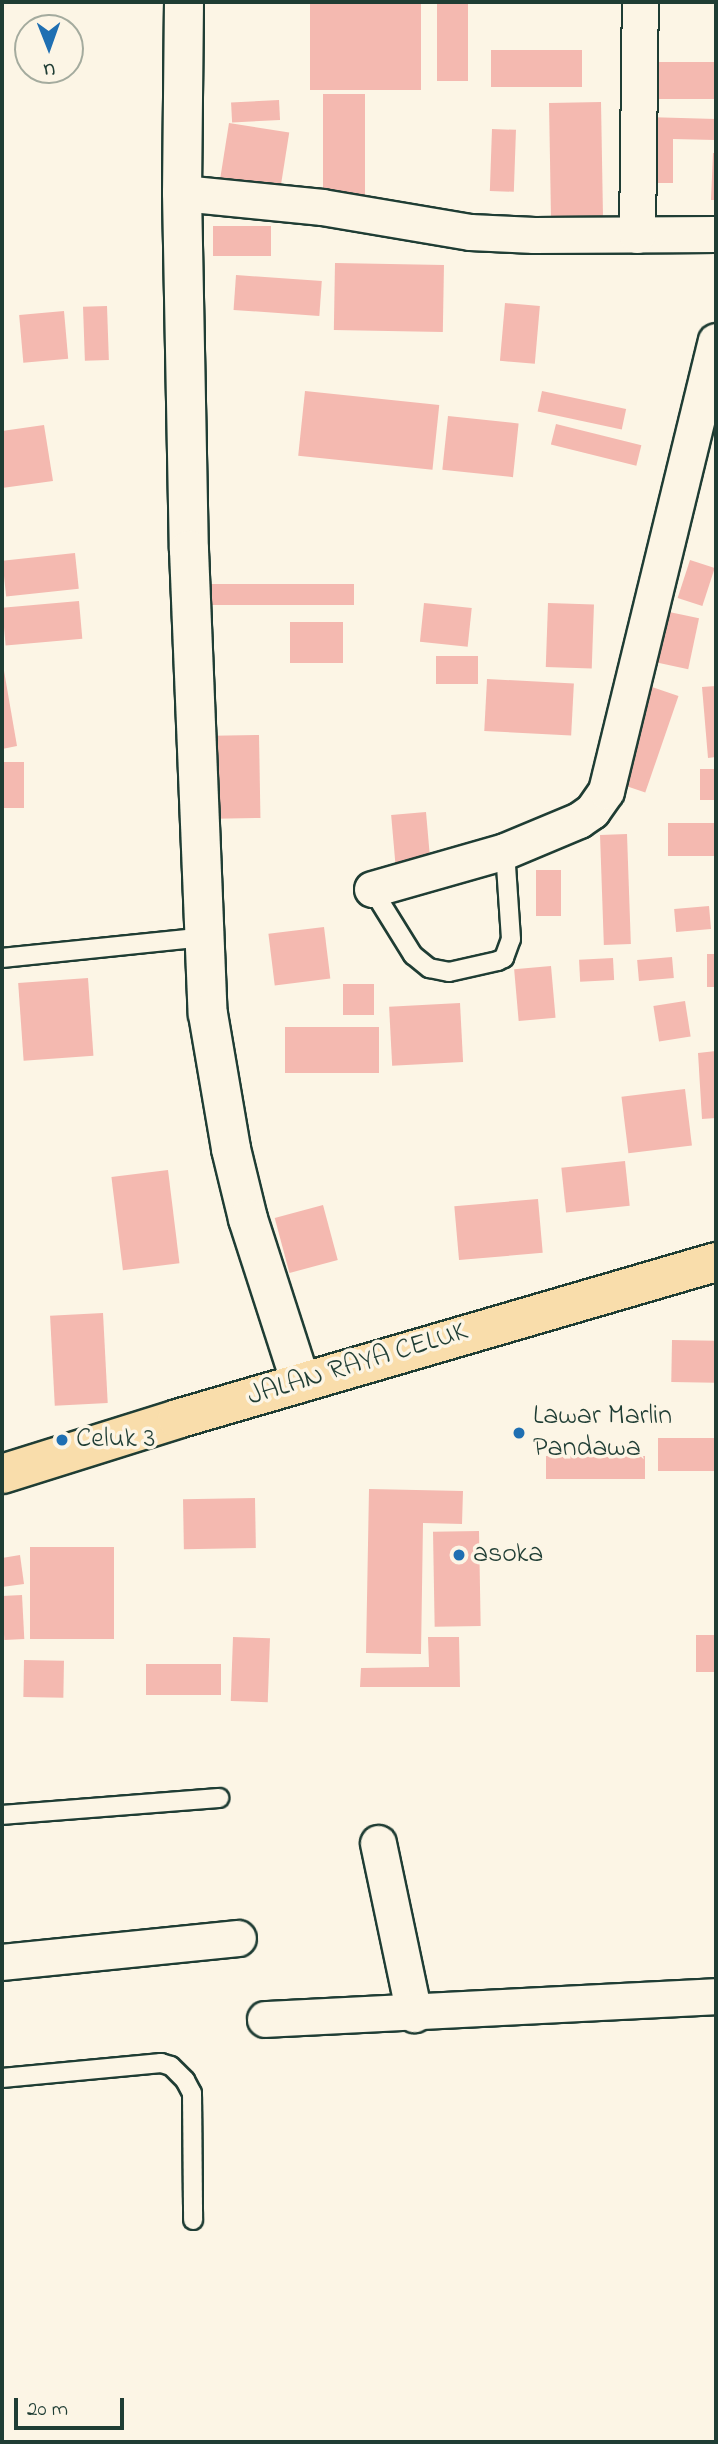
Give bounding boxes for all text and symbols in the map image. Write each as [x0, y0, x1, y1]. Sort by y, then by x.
north arrow [14, 14, 84, 84]
text: U [43, 55, 56, 82]
street label: JALAN RAYA CELUK [244, 1316, 472, 1414]
place label: Lawar Marlin Pandawa [533, 1400, 672, 1466]
place label: Celuk 3 [76, 1423, 155, 1457]
marker: Lawar Marlin Pandawa [511, 1425, 527, 1441]
marker: Celuk 3 [54, 1432, 70, 1448]
place label: asoka [473, 1538, 543, 1572]
marker: asoka [451, 1547, 467, 1563]
scale bar [18, 2384, 128, 2428]
text: 20 m [27, 2395, 68, 2425]

